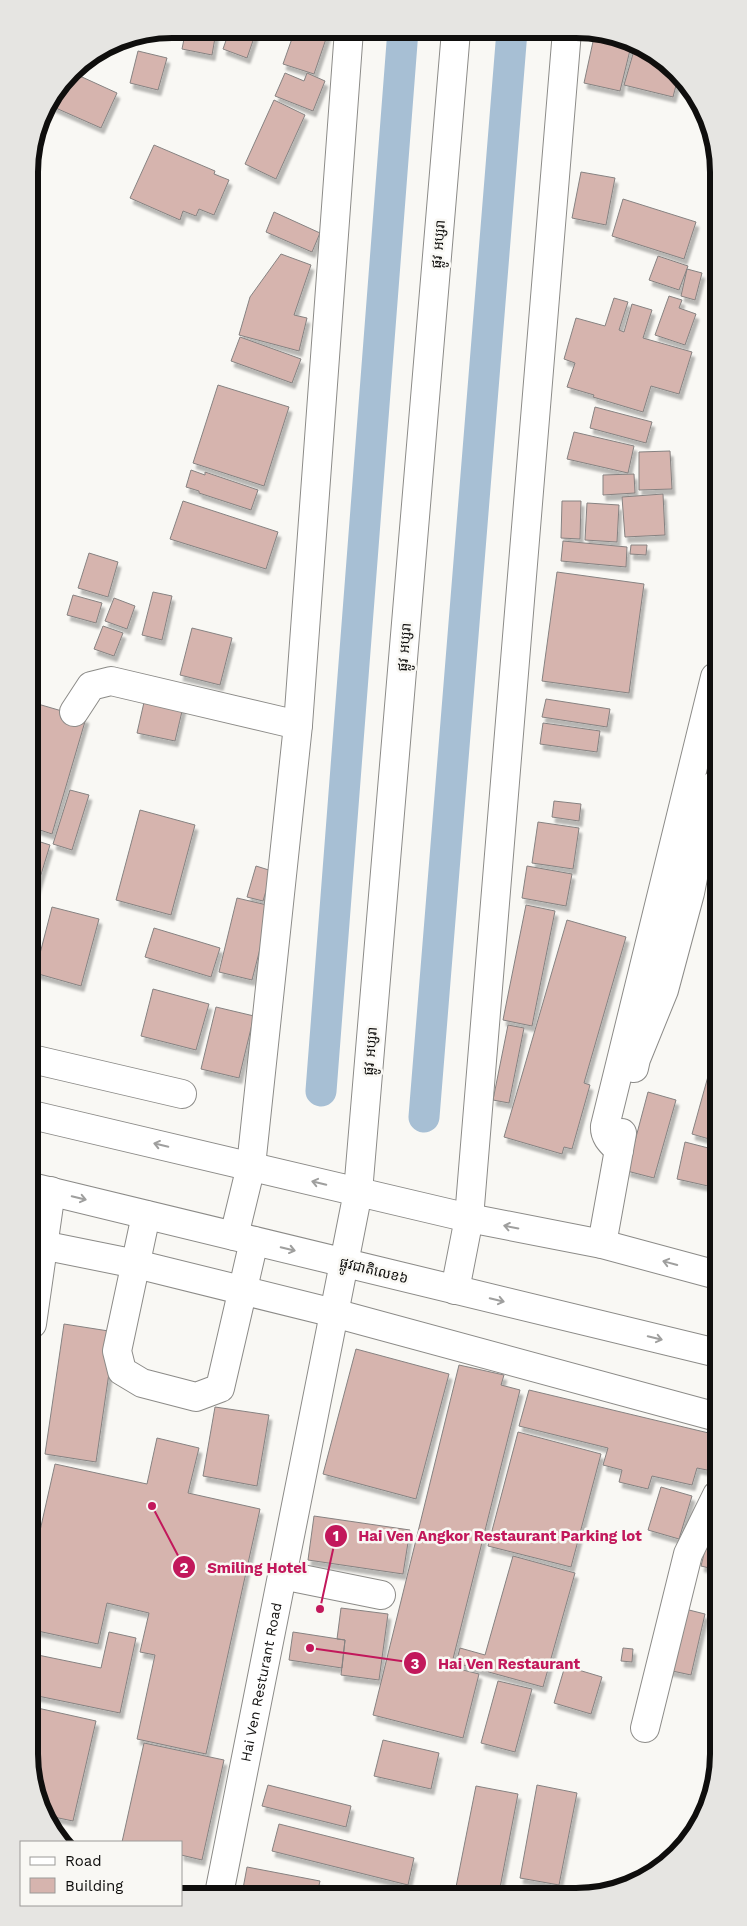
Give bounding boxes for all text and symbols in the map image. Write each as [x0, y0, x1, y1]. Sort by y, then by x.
street label: ផ្លូវ អប្សរា [428, 219, 452, 269]
street label: ផ្លូវ អប្សរា [394, 622, 418, 672]
street label: ផ្លូវ អប្សរា [360, 1026, 384, 1076]
one-way arrow [153, 1140, 169, 1149]
one-way arrow [311, 1177, 327, 1187]
one-way arrow [71, 1194, 87, 1204]
one-way arrow [504, 1221, 520, 1231]
one-way arrow [280, 1245, 296, 1254]
street label: ផ្លូវជាតិលេខ៦ [337, 1254, 410, 1290]
one-way arrow [662, 1257, 678, 1267]
one-way arrow [489, 1296, 505, 1305]
one-way arrow [646, 1334, 662, 1343]
callout: Hai Ven Angkor Restaurant Parking lot [323, 1521, 653, 1551]
text: 1 [333, 1527, 339, 1545]
text: Hai Ven Angkor Restaurant Parking lot [358, 1527, 642, 1545]
callout: Smiling Hotel [172, 1552, 316, 1582]
text: 2 [180, 1559, 189, 1577]
text: Smiling Hotel [207, 1559, 307, 1577]
street label: Hai Ven Resturant Road [237, 1601, 285, 1763]
callout: Hai Ven Restaurant [402, 1648, 590, 1678]
text: 3 [411, 1655, 420, 1673]
text: Hai Ven Restaurant [438, 1655, 580, 1673]
legend [20, 1841, 182, 1906]
text: Road [65, 1852, 102, 1870]
text: Building [65, 1877, 123, 1895]

